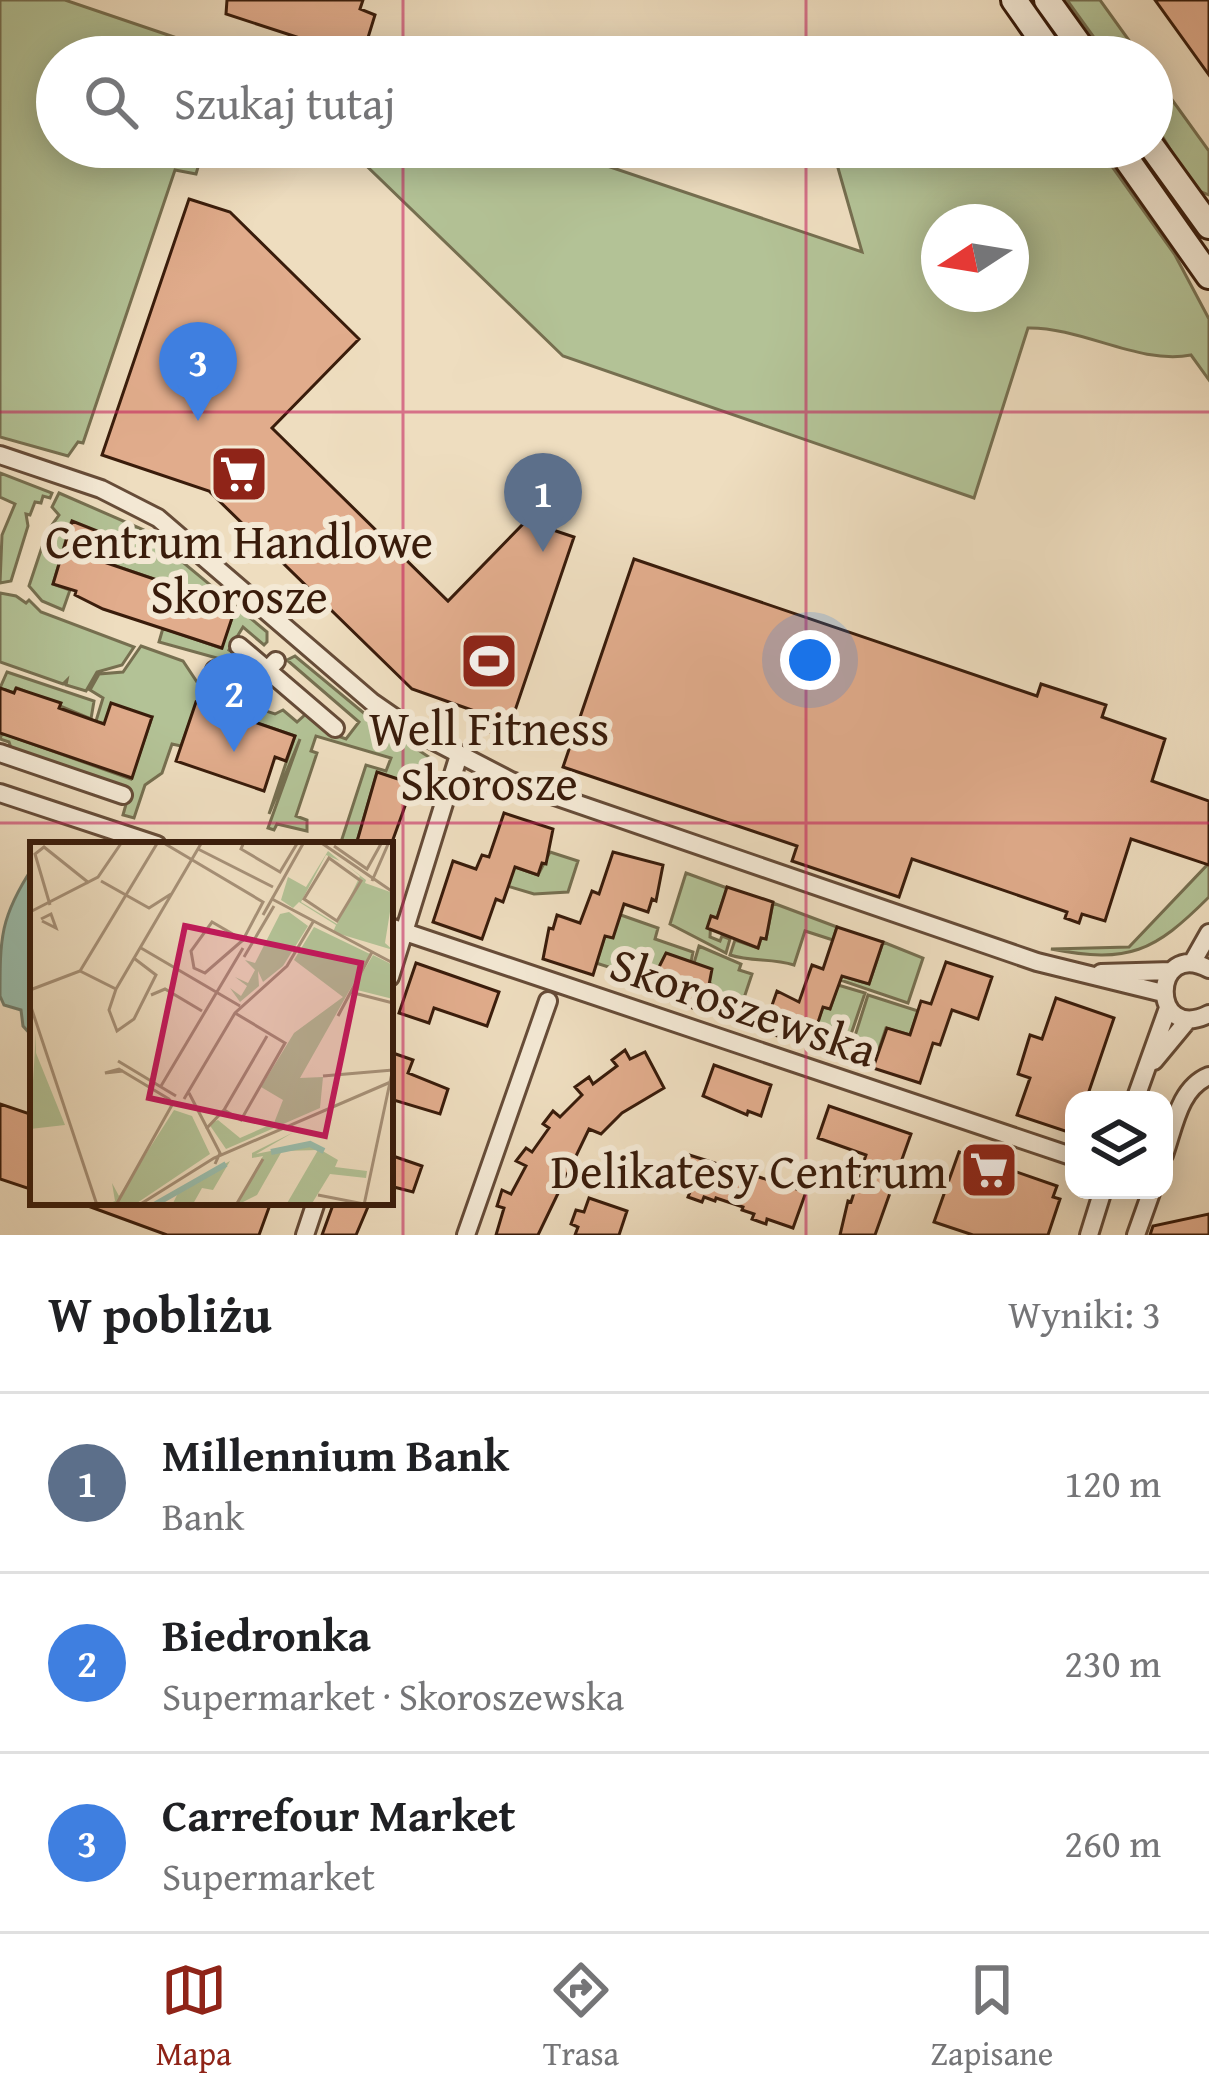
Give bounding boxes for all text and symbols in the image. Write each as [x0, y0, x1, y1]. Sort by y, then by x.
search box [36, 36, 1173, 168]
icon: search [78, 69, 144, 135]
text: Szukaj tutaj [174, 70, 396, 135]
north arrow [921, 204, 1029, 312]
pin: 3 [159, 322, 237, 421]
supermarket icon: Centrum Handlowe Skorosze [208, 443, 270, 505]
pin: 1 [504, 453, 582, 552]
place label: Centrum Handlowe Skorosze [45, 505, 433, 631]
sports icon: Well Fitness Skorosze [458, 630, 520, 692]
your location [780, 630, 840, 690]
pin: 2 [195, 653, 273, 752]
place label: Well Fitness Skorosze [369, 692, 609, 818]
inset map [30, 842, 393, 1205]
street label: Skoroszewska [601, 927, 887, 1085]
map controls [1065, 1091, 1173, 1199]
button: layers [1065, 1091, 1173, 1199]
place label: Delikatesy Centrum [551, 1135, 947, 1206]
supermarket icon: Delikatesy Centrum [958, 1139, 1020, 1201]
text: W pobliżu [48, 1276, 272, 1351]
text: Wyniki: 3 [1008, 1285, 1161, 1342]
text: Millennium Bank [162, 1422, 509, 1487]
text: 1 [77, 1454, 97, 1511]
text: 120 m [1064, 1454, 1161, 1511]
text: Bank [162, 1487, 244, 1544]
text: Biedronka [162, 1602, 371, 1667]
text: 2 [77, 1634, 97, 1691]
text: 230 m [1064, 1634, 1161, 1691]
text: Supermarket · Skoroszewska [162, 1667, 624, 1724]
text: Carrefour Market [162, 1782, 516, 1847]
text: 3 [77, 1814, 97, 1871]
text: 260 m [1064, 1814, 1161, 1871]
text: Supermarket [162, 1847, 375, 1904]
tab: Mapa [156, 1957, 232, 2077]
tab: Trasa [543, 1957, 619, 2077]
tab: Zapisane [930, 1957, 1053, 2077]

